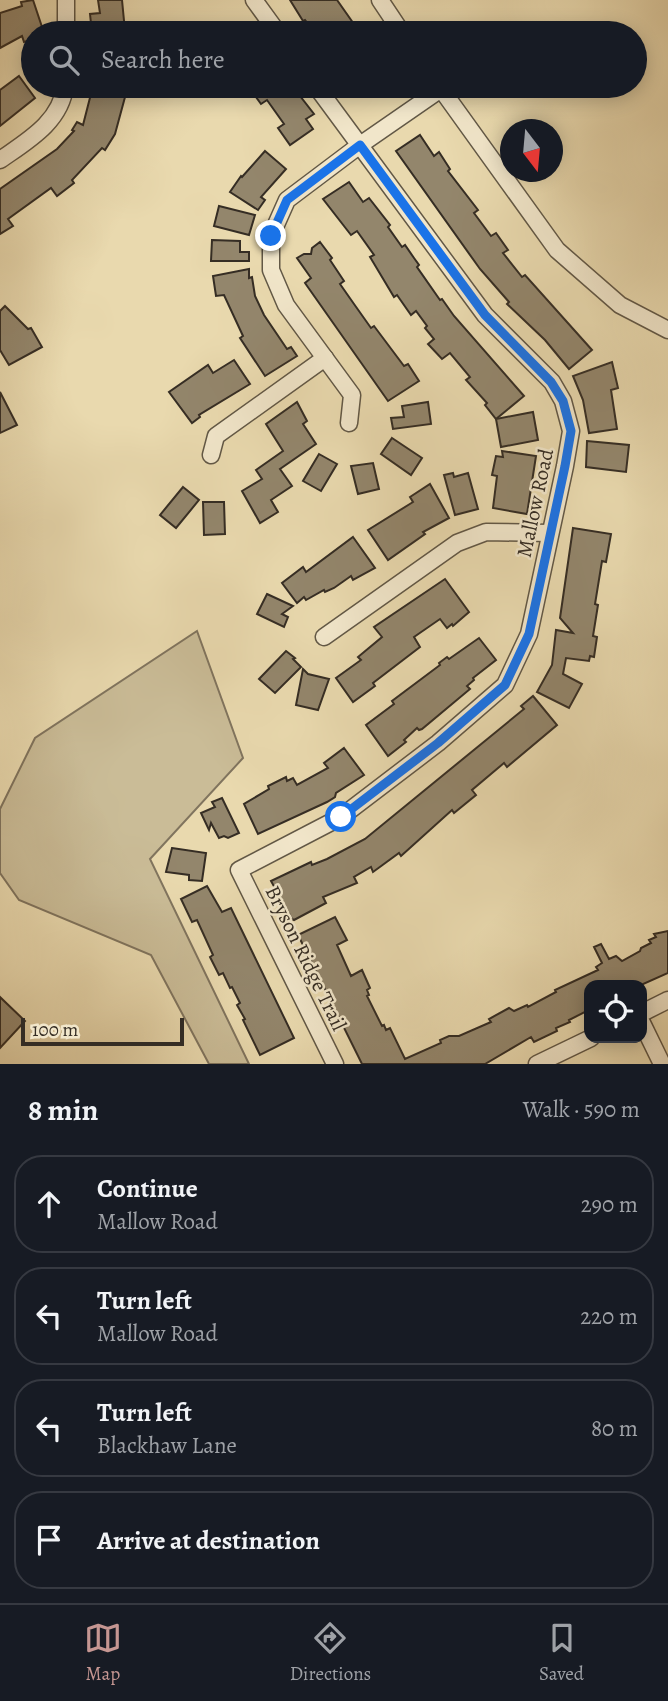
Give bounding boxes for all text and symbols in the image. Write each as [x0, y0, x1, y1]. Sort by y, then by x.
search box [21, 21, 647, 98]
icon: search [45, 41, 83, 79]
text: Search here [101, 42, 225, 77]
north arrow [500, 119, 563, 182]
route end [255, 220, 286, 251]
street label: Mallow Road [510, 445, 560, 560]
route start [325, 801, 356, 832]
street label: Bryson Ridge Trail [259, 881, 353, 1035]
map controls [584, 980, 647, 1043]
button: locate [584, 980, 647, 1043]
scale bar [21, 1015, 184, 1047]
text: 100 m [32, 1017, 78, 1043]
text: 8 min [28, 1090, 98, 1130]
text: Walk · 590 m [523, 1094, 640, 1125]
text: Continue [97, 1171, 198, 1206]
icon: ahead [30, 1185, 68, 1223]
text: 290 m [581, 1189, 638, 1220]
text: Mallow Road [97, 1206, 218, 1237]
text: Turn left [97, 1283, 192, 1318]
icon: left [30, 1297, 68, 1335]
text: 220 m [580, 1301, 638, 1332]
text: Mallow Road [97, 1318, 218, 1349]
text: Turn left [97, 1395, 192, 1430]
icon: left [30, 1409, 68, 1447]
text: 80 m [591, 1413, 638, 1444]
text: Blackhaw Lane [97, 1430, 237, 1461]
icon: arrive [30, 1521, 68, 1559]
text: Arrive at destination [97, 1523, 320, 1558]
tab: Map [84, 1619, 122, 1687]
tab: Directions [290, 1619, 371, 1687]
tab: Saved [539, 1619, 584, 1687]

